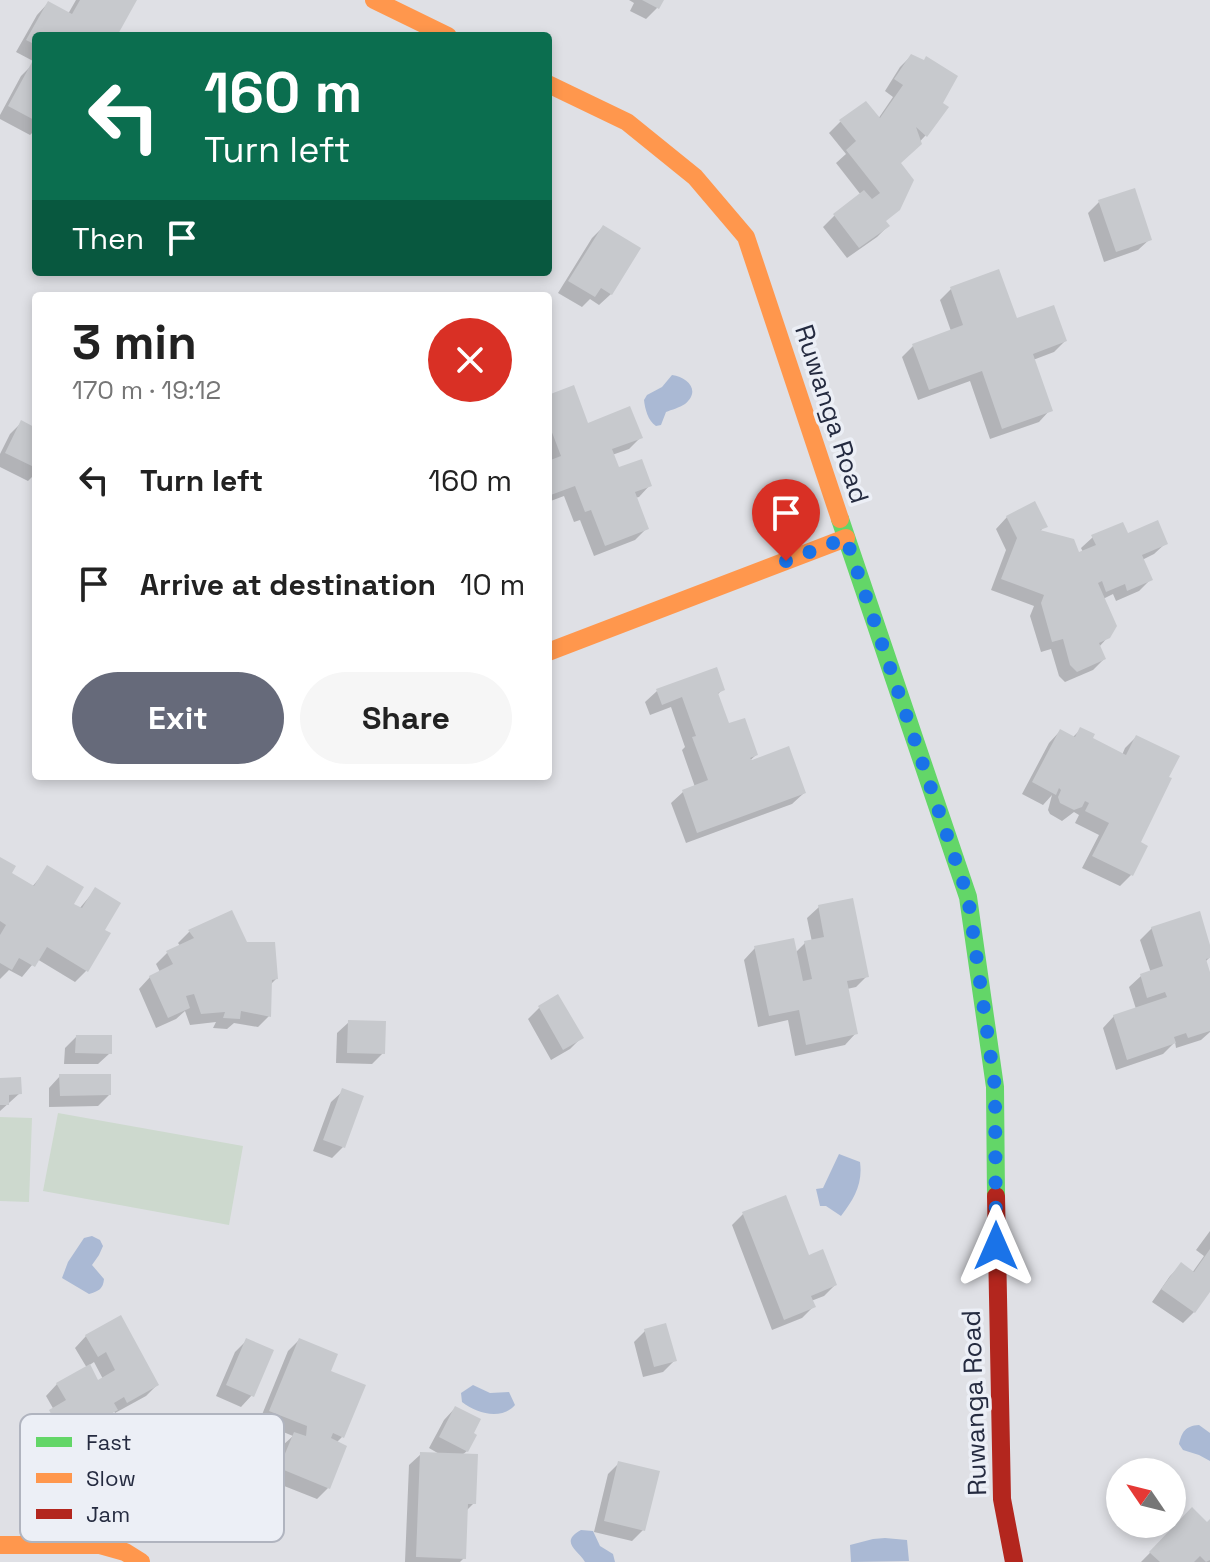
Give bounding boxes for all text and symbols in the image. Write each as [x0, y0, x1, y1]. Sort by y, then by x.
text: 160 m [204, 57, 362, 128]
icon: left [72, 64, 176, 168]
text: Turn left [204, 127, 351, 173]
icon: arrive [160, 216, 204, 260]
text: Then [72, 219, 144, 258]
text: 3 min [72, 312, 197, 373]
button: close [428, 318, 512, 402]
street label: Ruwanga Road [787, 320, 877, 508]
text: 170 m · 19:12 [72, 373, 221, 407]
icon: left [72, 458, 116, 502]
text: Turn left [140, 461, 263, 500]
text: 160 m [428, 461, 512, 500]
pin [752, 479, 820, 561]
icon: arrive [764, 491, 808, 535]
icon: arrive [72, 562, 116, 606]
text: Arrive at destination [140, 565, 436, 604]
text: 10 m [460, 565, 525, 604]
button: Exit [72, 672, 284, 764]
button: Share [300, 672, 512, 764]
position arrow [954, 1204, 1038, 1288]
street label: Ruwanga Road [954, 1309, 994, 1497]
legend [20, 1414, 284, 1542]
text: Fast [86, 1428, 132, 1456]
north arrow [1106, 1458, 1186, 1538]
map controls [1106, 1458, 1186, 1538]
text: Slow [86, 1464, 136, 1492]
text: Jam [86, 1500, 130, 1528]

